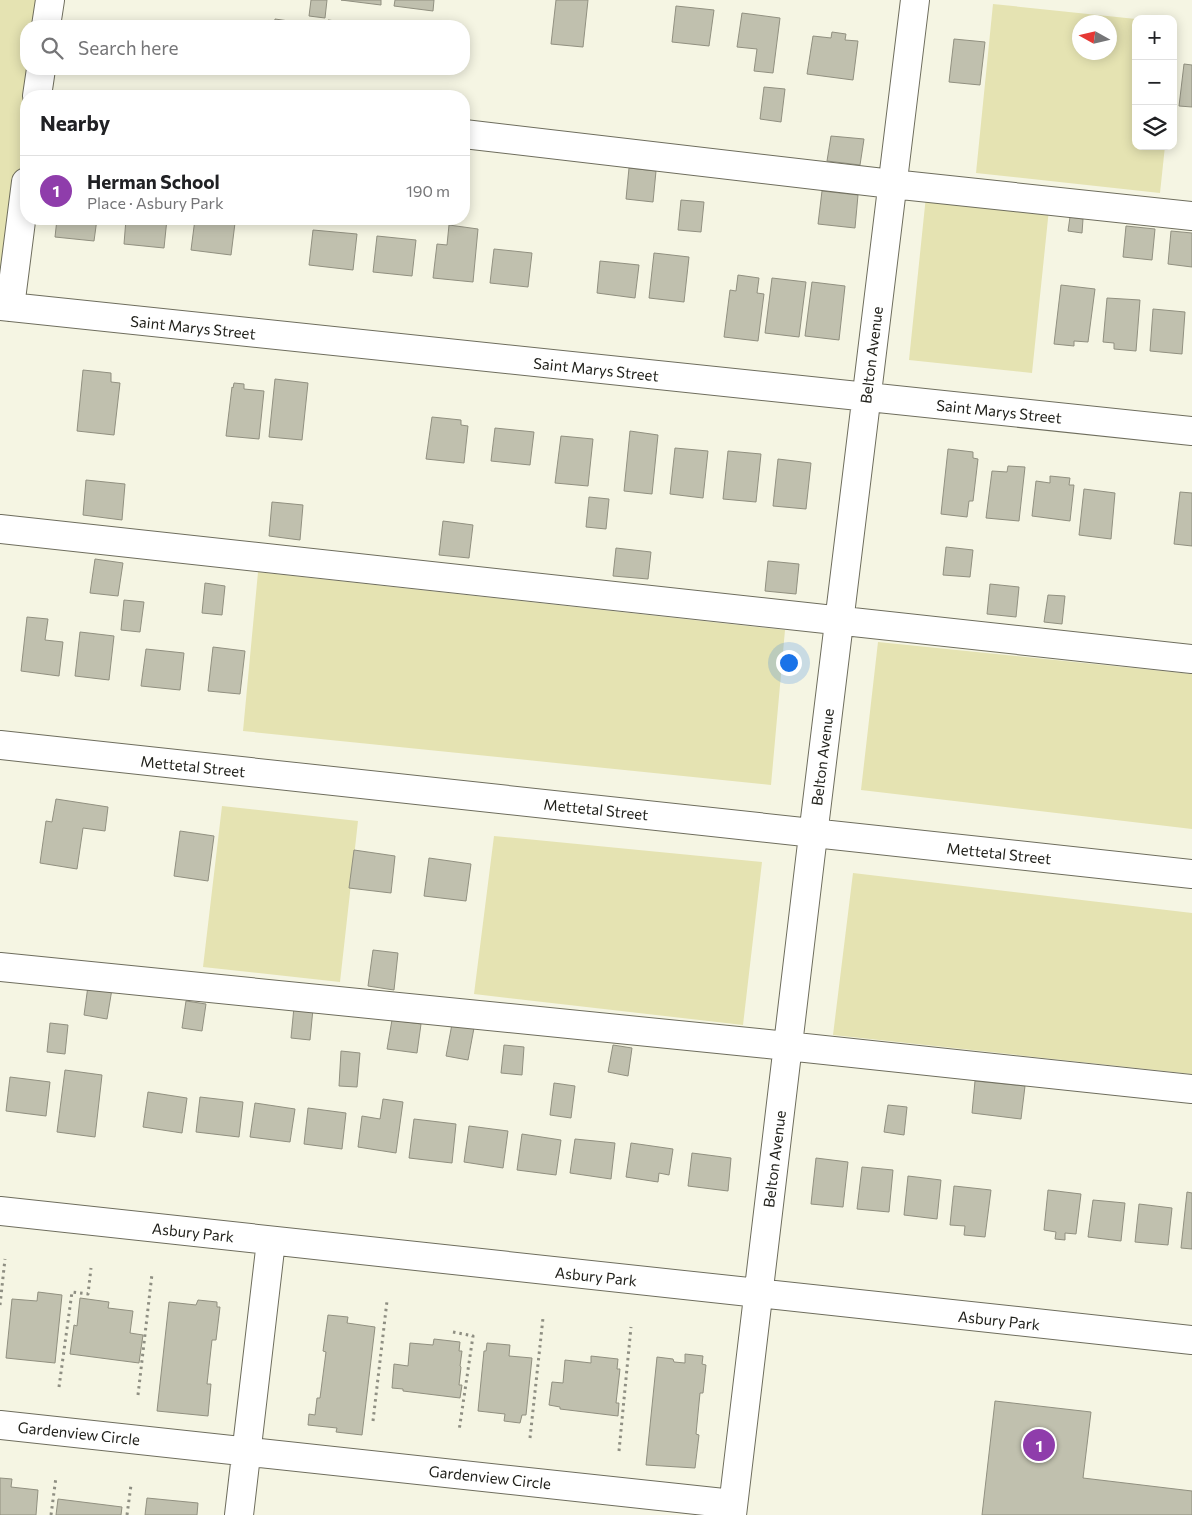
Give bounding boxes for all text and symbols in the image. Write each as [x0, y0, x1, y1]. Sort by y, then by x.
north arrow [1072, 15, 1117, 60]
map controls [1132, 15, 1177, 150]
button: + [1132, 15, 1177, 60]
search box [20, 20, 470, 75]
icon: search [38, 34, 66, 62]
text: Search here [78, 36, 178, 59]
button: − [1132, 60, 1177, 105]
button: layers [1132, 105, 1177, 150]
text: Nearby [40, 110, 110, 135]
text: Herman School [87, 170, 220, 193]
text: 1 [52, 181, 60, 200]
text: 190 m [406, 181, 450, 200]
text: Place · Asbury Park [87, 193, 224, 212]
street label: Belton Avenue [856, 305, 886, 405]
street label: Saint Marys Street [129, 311, 257, 343]
street label: Saint Marys Street [532, 353, 660, 385]
street label: Saint Marys Street [935, 395, 1063, 427]
your location [776, 650, 802, 676]
street label: Belton Avenue [807, 707, 837, 807]
street label: Mettetal Street [140, 752, 246, 780]
street label: Mettetal Street [543, 795, 649, 823]
street label: Mettetal Street [946, 839, 1052, 867]
street label: Belton Avenue [759, 1109, 789, 1209]
street label: Asbury Park [151, 1219, 235, 1245]
street label: Asbury Park [554, 1263, 638, 1289]
street label: Asbury Park [957, 1307, 1041, 1333]
street label: Gardenview Circle [17, 1418, 141, 1448]
pin: 1 [1023, 1426, 1055, 1464]
street label: Gardenview Circle [428, 1462, 552, 1492]

